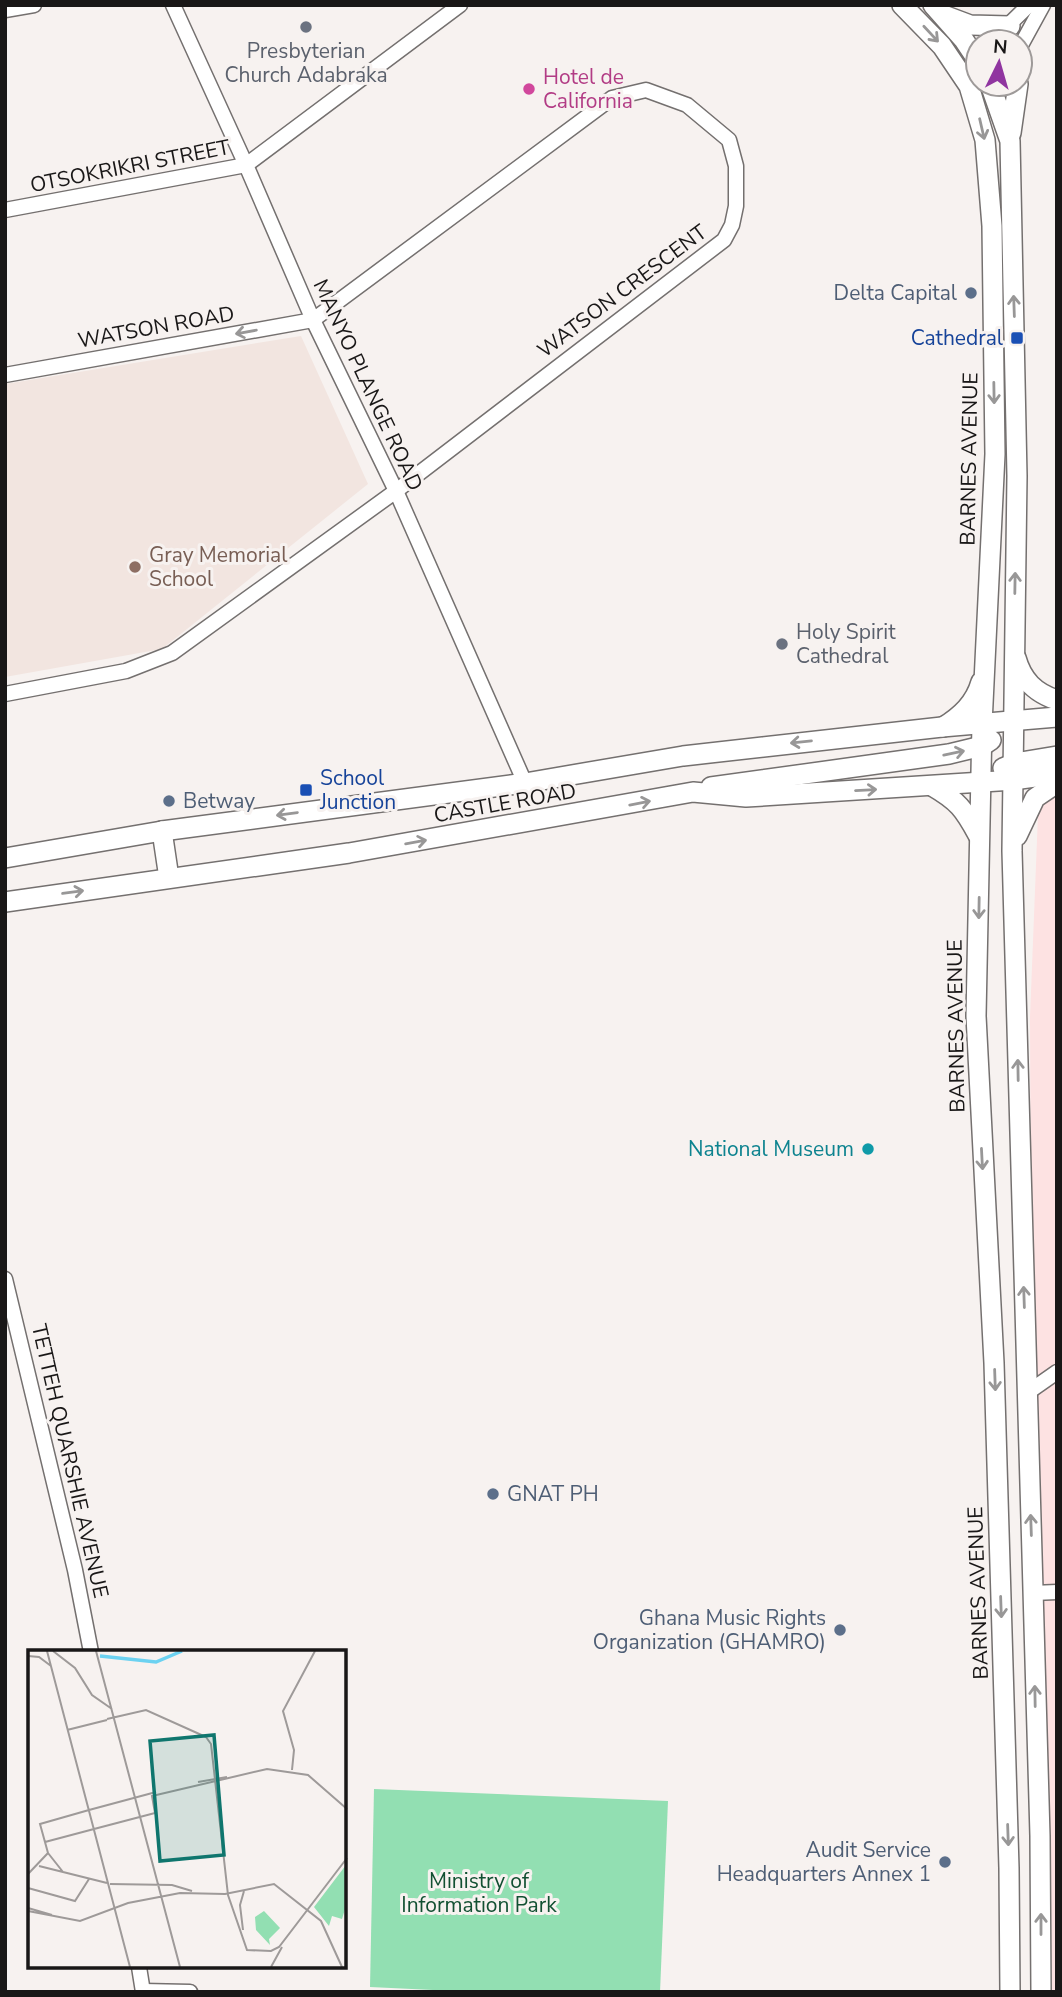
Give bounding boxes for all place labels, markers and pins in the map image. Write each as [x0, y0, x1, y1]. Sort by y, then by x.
marker: Presbyterian Church Adabraka [298, 19, 314, 35]
place label: Presbyterian Church Adabraka [224, 37, 388, 89]
place label: Hotel de California [543, 63, 633, 115]
marker: Hotel de California [521, 81, 537, 97]
place label: Delta Capital [834, 279, 958, 307]
marker: Delta Capital [963, 285, 979, 301]
place label: Cathedral [911, 324, 1004, 352]
marker: Cathedral [1009, 330, 1025, 346]
place label: Gray Memorial School [149, 541, 288, 593]
marker: Gray Memorial School [127, 559, 143, 575]
place label: Holy Spirit Cathedral [796, 618, 896, 670]
marker: Holy Spirit Cathedral [774, 636, 790, 652]
place label: School Junction [319, 764, 396, 816]
marker: School Junction [298, 782, 314, 798]
place label: Betway [183, 787, 255, 815]
marker: Betway [161, 793, 177, 809]
place label: National Museum [688, 1135, 854, 1163]
marker: National Museum [860, 1141, 876, 1157]
place label: GNAT PH [507, 1480, 599, 1508]
marker: GNAT PH [485, 1486, 501, 1502]
place label: Ghana Music Rights Organization (GHAMRO) [593, 1604, 826, 1656]
marker: Ghana Music Rights Organization (GHAMRO) [832, 1622, 848, 1638]
place label: Audit Service Headquarters Annex 1 [717, 1836, 931, 1888]
marker: Audit Service Headquarters Annex 1 [937, 1854, 953, 1870]

